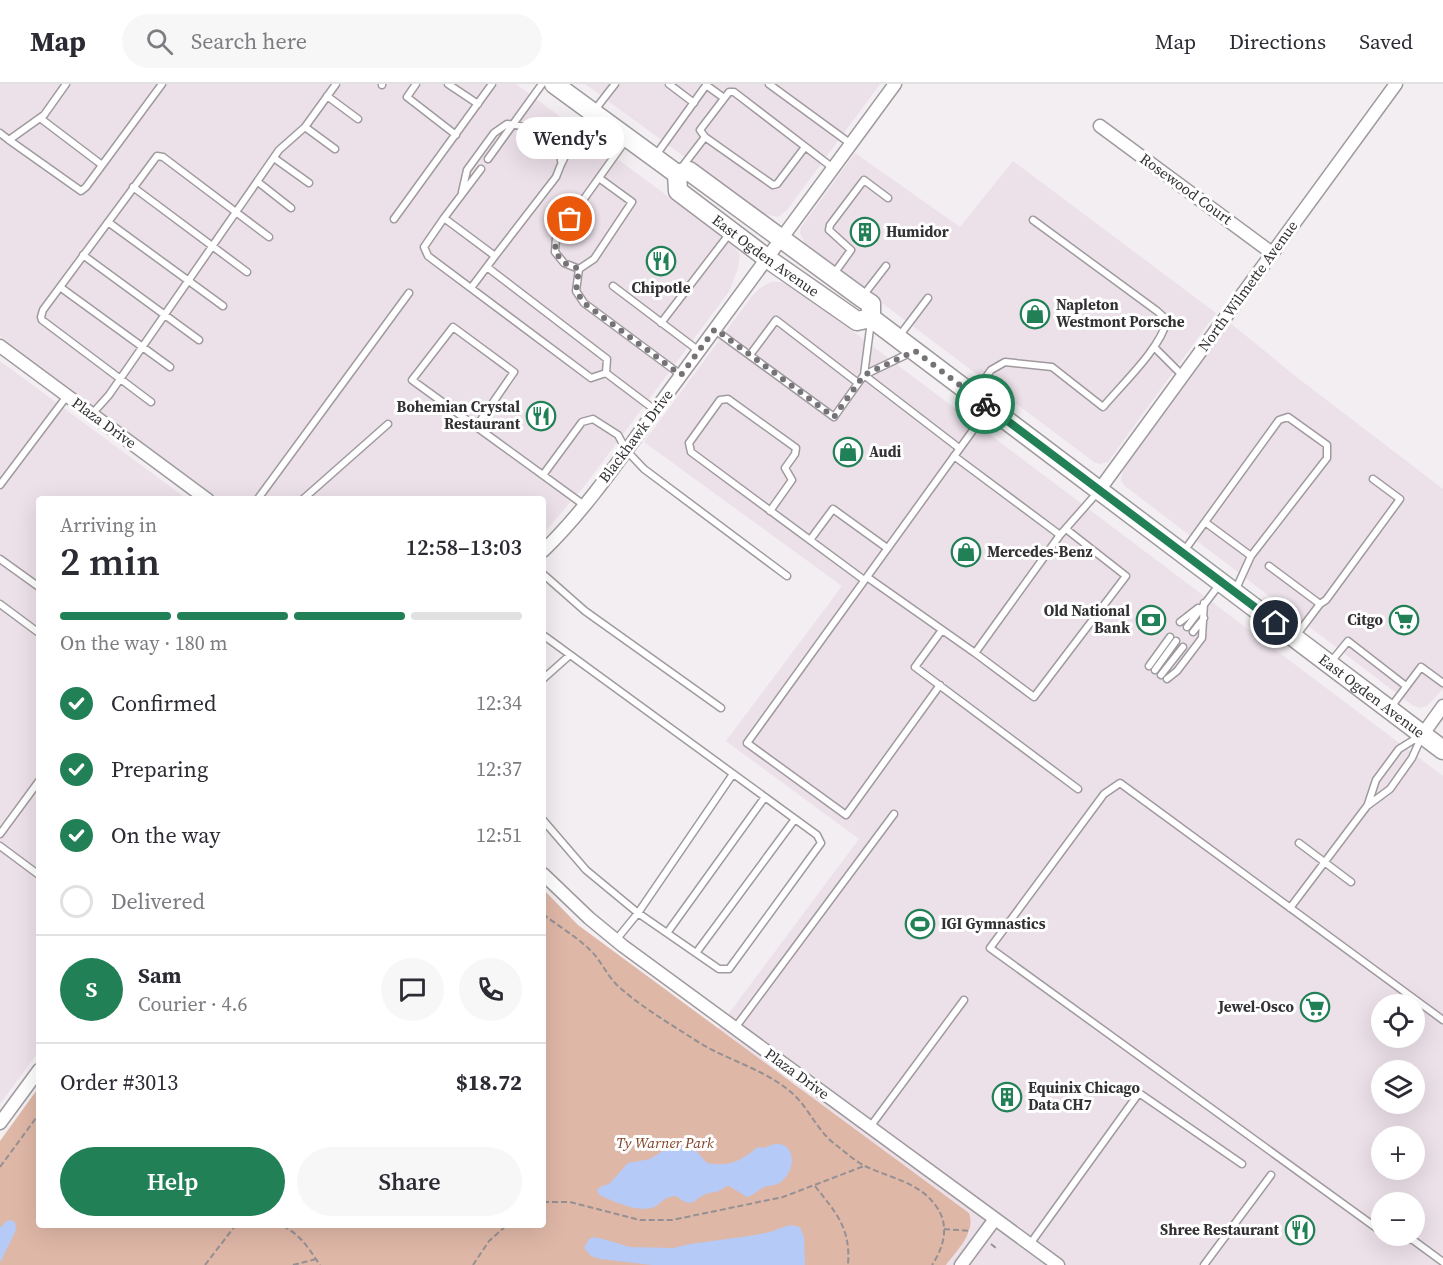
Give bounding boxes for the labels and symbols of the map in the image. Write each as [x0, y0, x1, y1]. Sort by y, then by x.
callout: Wendy's [516, 117, 624, 159]
street label: Rosewood Court [1136, 148, 1237, 229]
pin [544, 193, 595, 244]
street label: East Ogden Avenue [708, 209, 824, 302]
building icon: Humidor [849, 216, 881, 248]
street label: North Wilmette Avenue [1193, 216, 1302, 355]
place label: Humidor [886, 221, 949, 242]
restaurant icon: Chipotle [645, 245, 677, 277]
place label: Chipotle [631, 277, 691, 298]
place label: Napleton Westmont Porsche [1056, 294, 1185, 332]
shop icon: Napleton Westmont Porsche [1019, 298, 1051, 330]
courier [955, 374, 1015, 434]
street label: Blackhawk Drive [594, 384, 678, 487]
street label: Plaza Drive [68, 392, 141, 453]
place label: Bohemian Crystal Restaurant [397, 396, 521, 434]
restaurant icon: Bohemian Crystal Restaurant [525, 400, 557, 432]
shop icon: Audi [832, 436, 864, 468]
place label: Audi [869, 441, 902, 462]
shop icon: Mercedes-Benz [950, 536, 982, 568]
place label: Mercedes-Benz [987, 541, 1093, 562]
pin [1250, 597, 1301, 648]
place label: Old National Bank [1044, 600, 1130, 638]
bank icon: Old National Bank [1135, 604, 1167, 636]
supermarket icon: Citgo [1388, 604, 1420, 636]
place label: Citgo [1347, 609, 1384, 630]
street label: East Ogden Avenue [1315, 649, 1430, 743]
sports icon: IGI Gymnastics [904, 908, 936, 940]
place label: IGI Gymnastics [941, 913, 1046, 934]
supermarket icon: Jewel-Osco [1299, 991, 1331, 1023]
place label: Jewel-Osco [1217, 996, 1295, 1017]
street label: Plaza Drive [761, 1043, 834, 1104]
place label: Equinix Chicago Data CH7 [1028, 1077, 1140, 1115]
building icon: Equinix Chicago Data CH7 [991, 1081, 1023, 1113]
park label: Ty Warner Park [616, 1132, 715, 1153]
restaurant icon: Shree Restaurant [1284, 1214, 1316, 1246]
place label: Shree Restaurant [1160, 1219, 1280, 1240]

